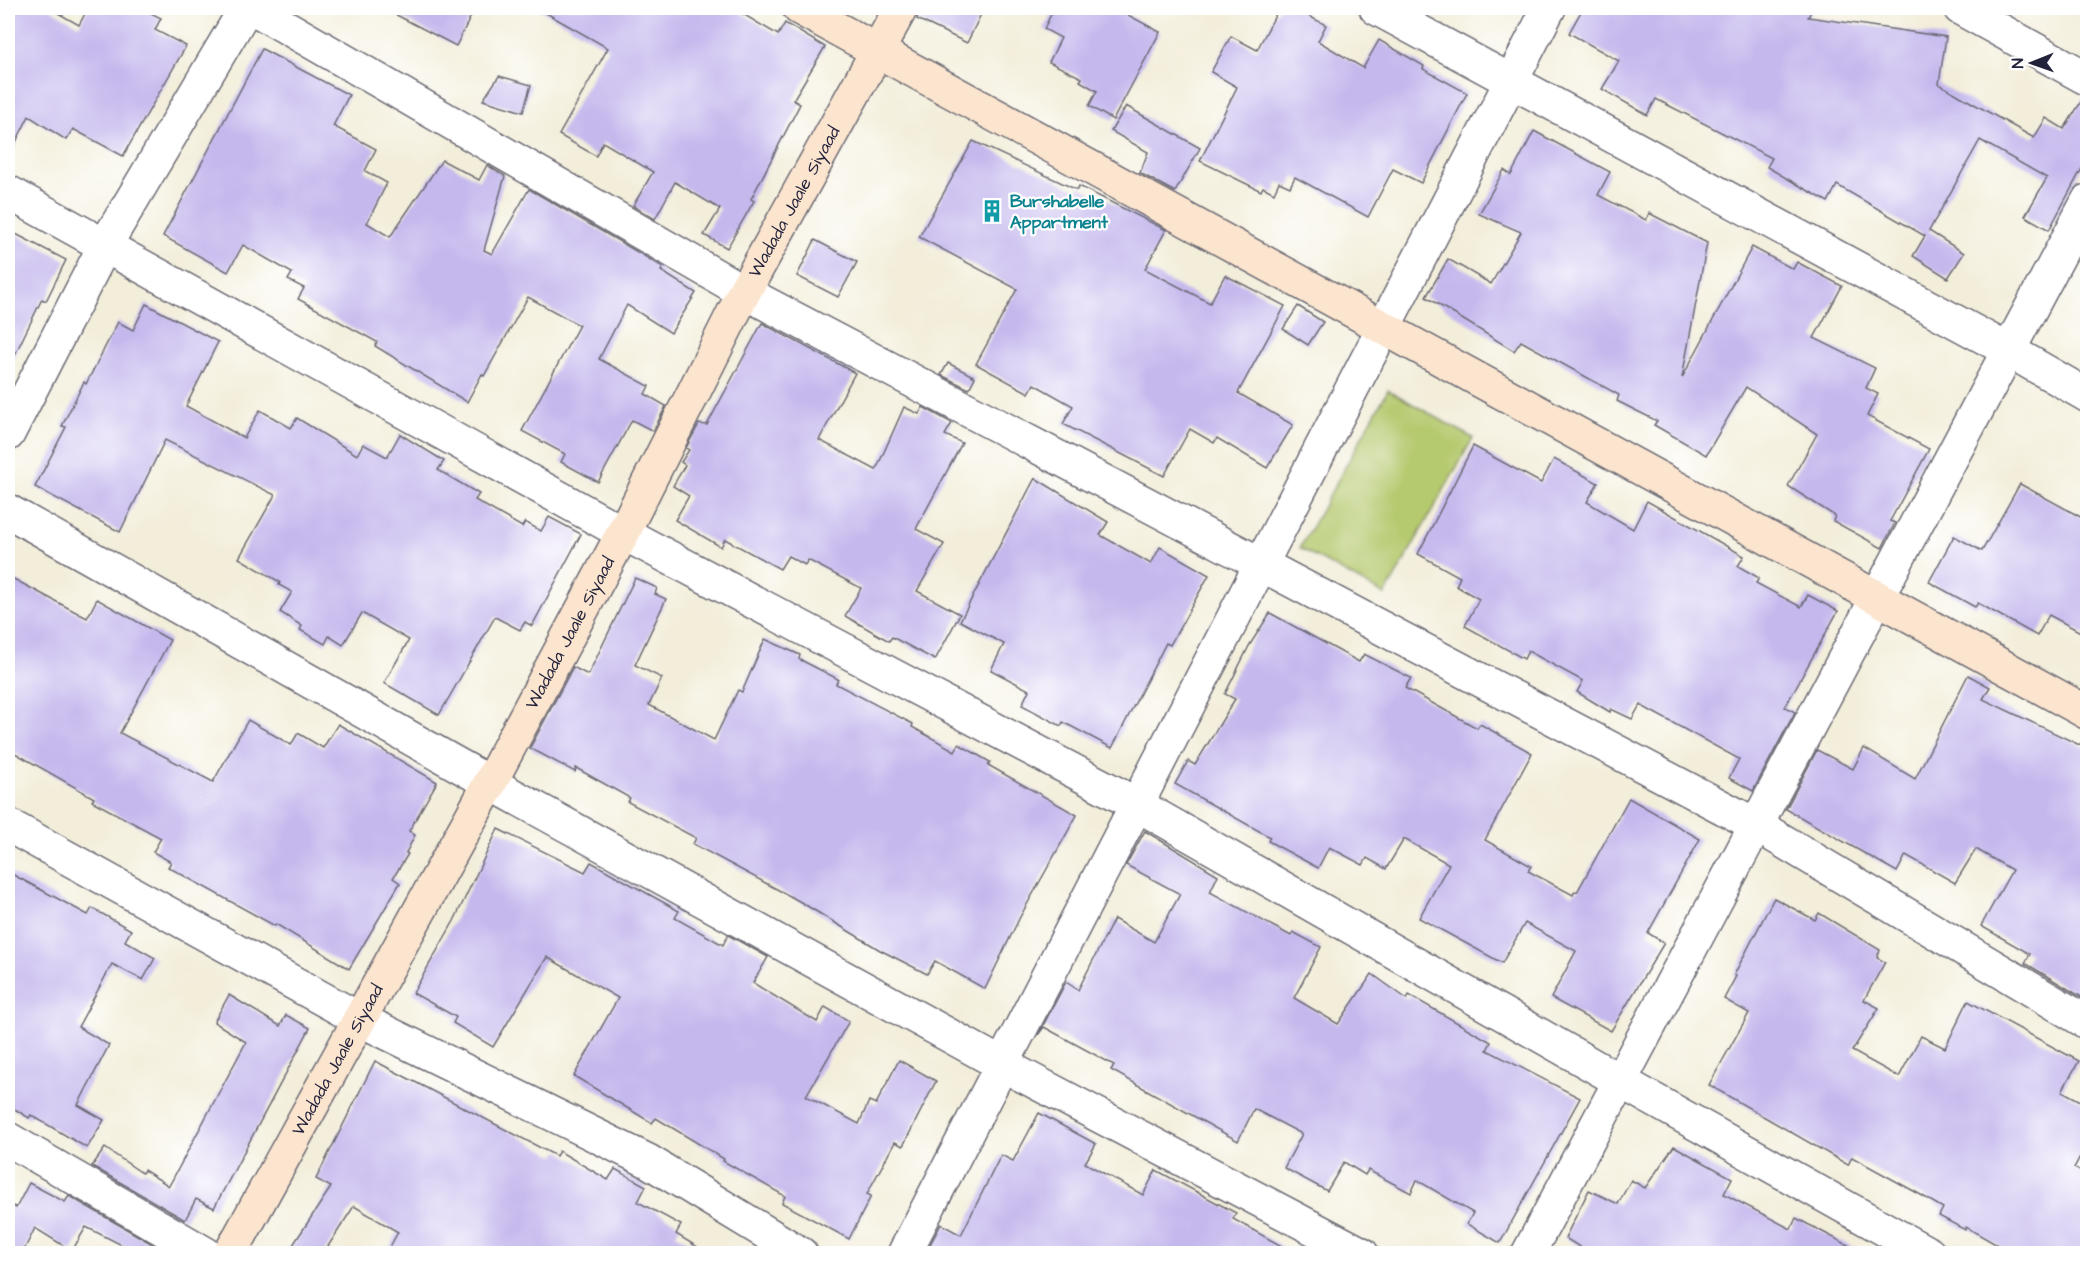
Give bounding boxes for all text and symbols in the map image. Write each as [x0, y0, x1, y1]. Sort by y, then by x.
north arrow [2002, 33, 2062, 93]
text: N [2007, 58, 2029, 68]
street label: Wadada Jaale Siyaad [742, 122, 846, 282]
place label: Burshabelle Appartment [1010, 189, 1109, 235]
building icon: Burshabelle Appartment [979, 198, 1005, 224]
street label: Wadada Jaale Siyaad [519, 552, 621, 714]
street label: Wadada Jaale Siyaad [286, 980, 390, 1140]

